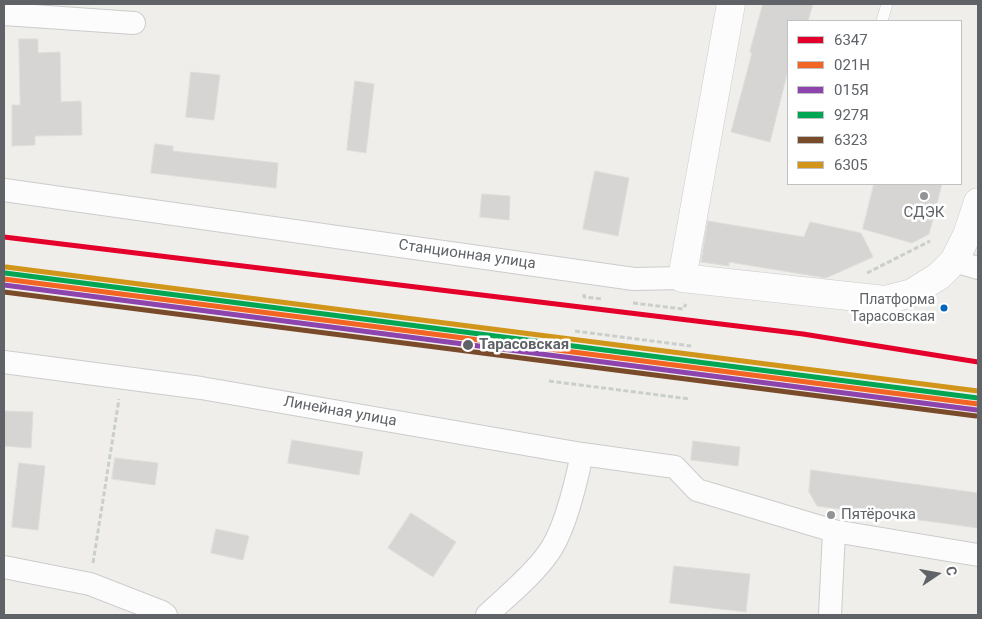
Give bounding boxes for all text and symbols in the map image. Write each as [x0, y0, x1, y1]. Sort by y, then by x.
legend [787, 20, 962, 185]
text: 6347 [834, 31, 868, 49]
text: 021Н [834, 56, 870, 74]
text: 015Я [834, 81, 869, 99]
text: 927Я [834, 106, 869, 124]
text: 6323 [834, 131, 868, 149]
text: 6305 [834, 156, 868, 174]
marker: СДЭК [918, 190, 930, 202]
place label: СДЭК [904, 204, 944, 222]
street label: Станционная улица [397, 236, 537, 274]
place label: Платформа Тарасовская [851, 292, 935, 324]
marker: Платформа Тарасовская [939, 303, 949, 313]
place label: Тарасовская [479, 336, 569, 354]
marker: Тарасовская [461, 338, 475, 352]
street label: Линейная улица [282, 393, 398, 431]
place label: Пятёрочка [841, 506, 916, 524]
marker: Пятёрочка [825, 509, 837, 521]
north arrow [912, 549, 962, 599]
text: С [943, 565, 960, 577]

